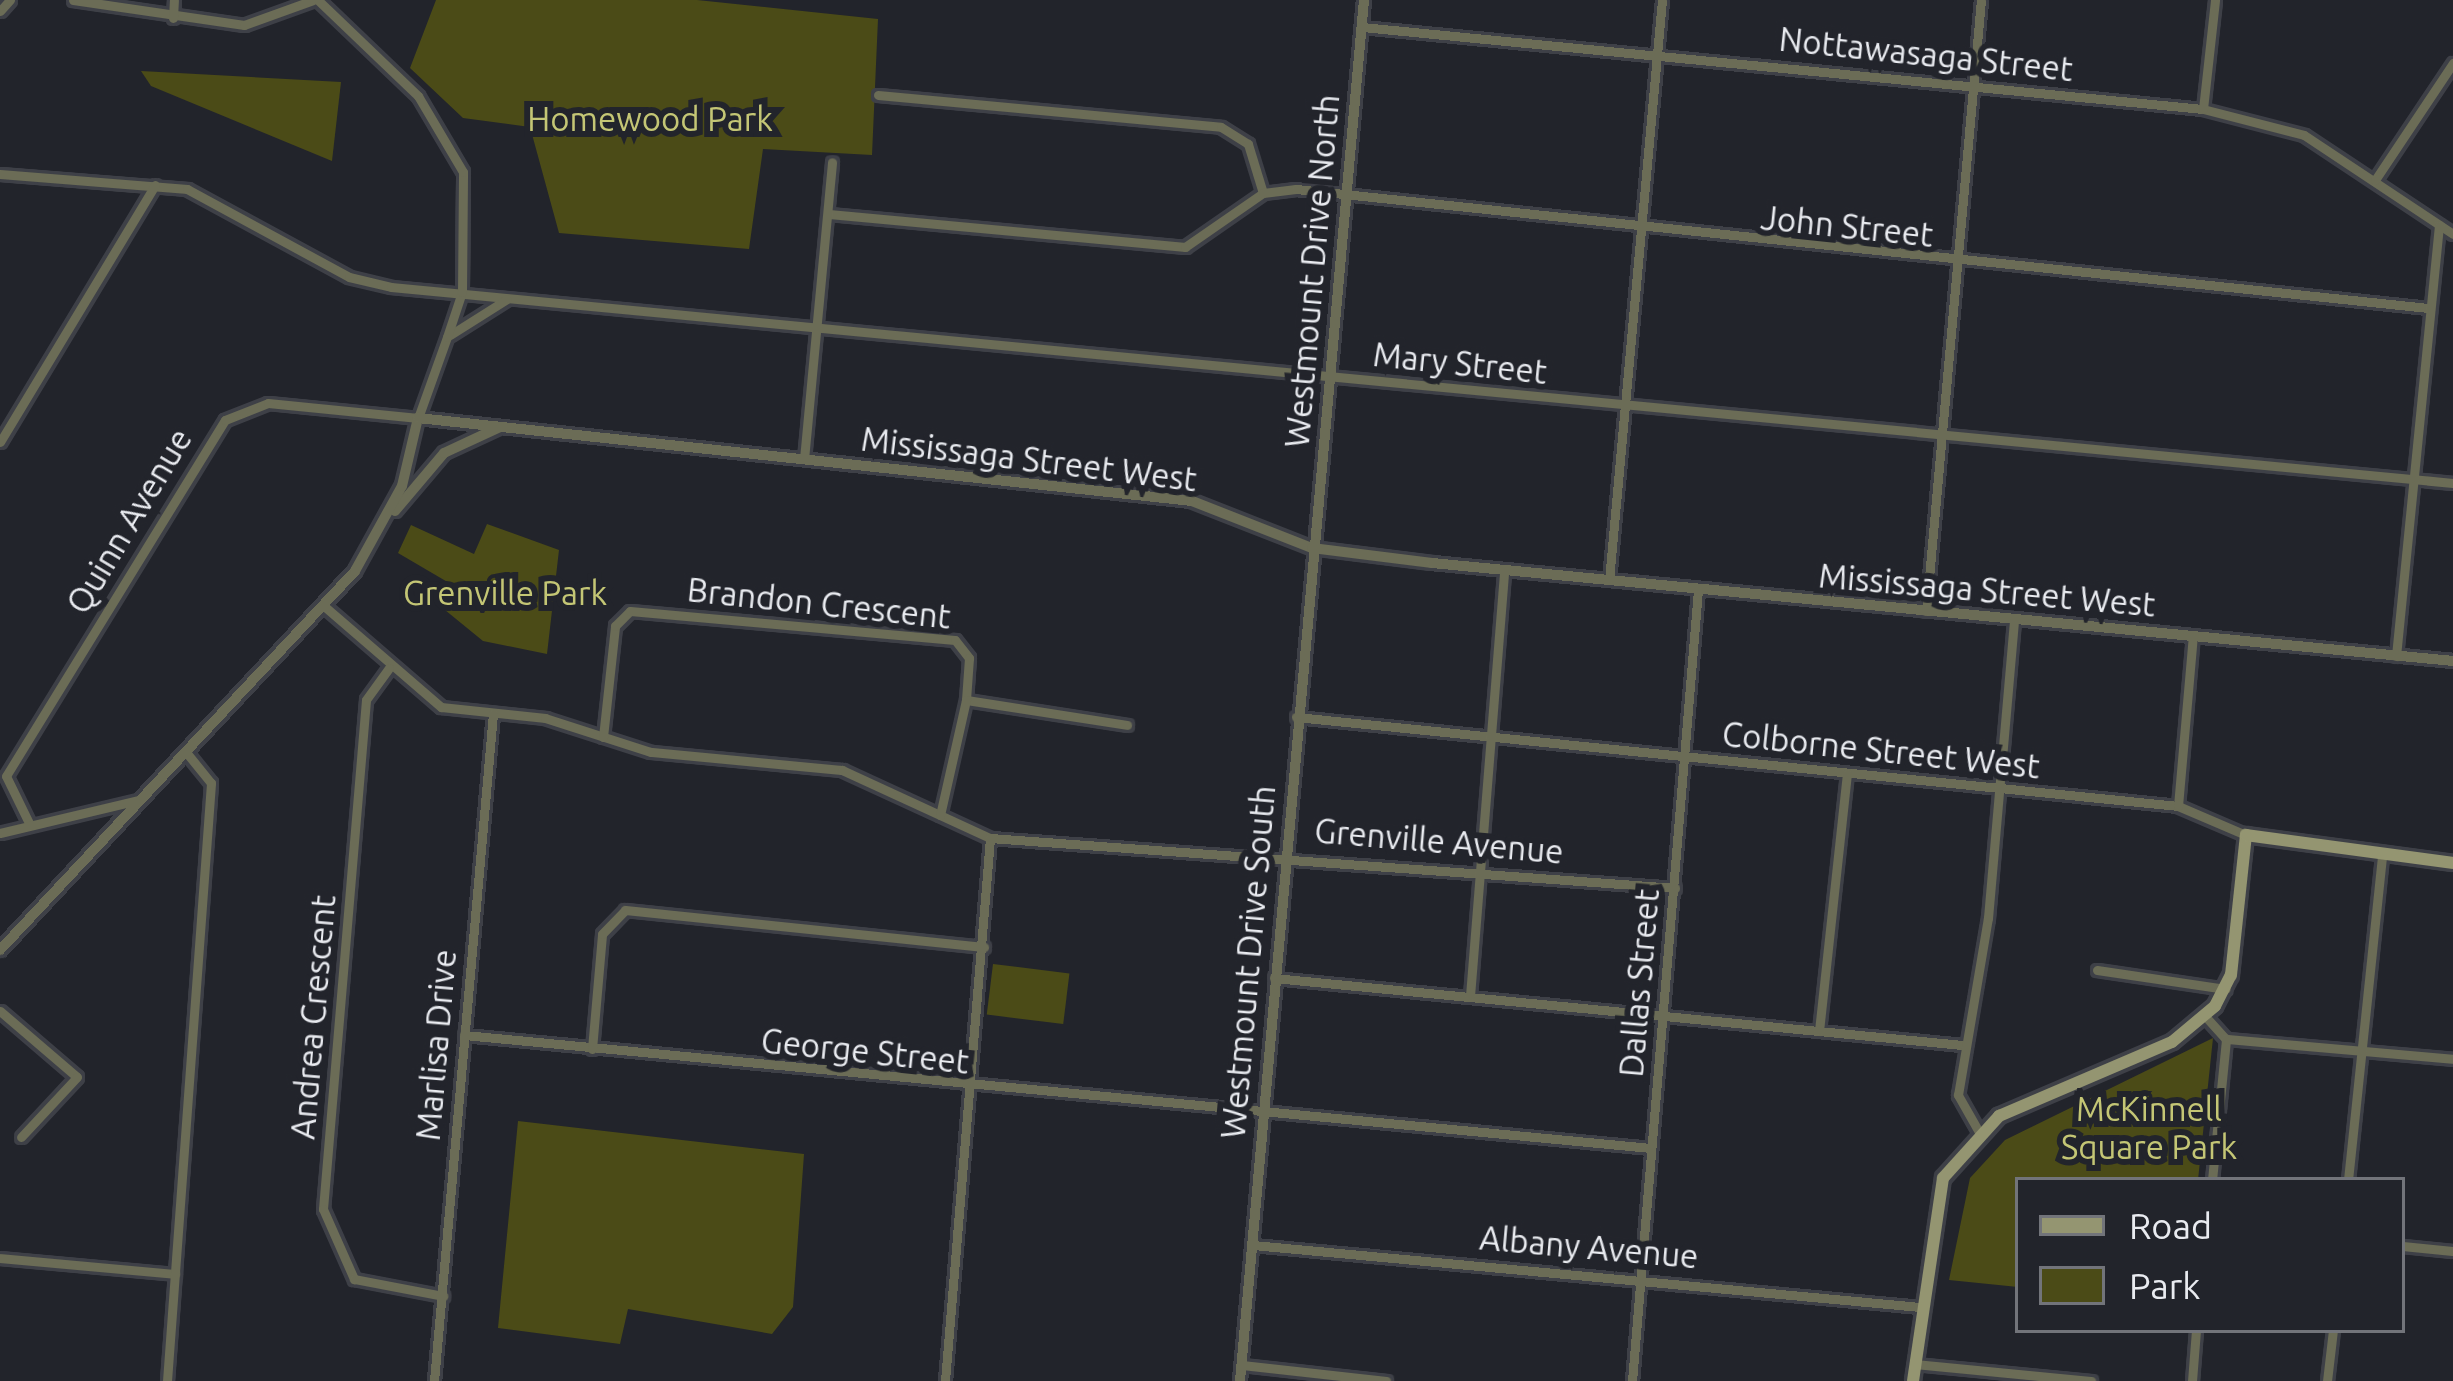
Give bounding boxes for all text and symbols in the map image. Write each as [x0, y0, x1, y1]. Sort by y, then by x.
street label: Nottawasaga Street [1777, 19, 2075, 89]
street label: Westmount Drive North [1277, 93, 1347, 449]
park label: Homewood Park [527, 99, 773, 139]
street label: John Street [1759, 197, 1935, 255]
street label: Mary Street [1371, 334, 1549, 392]
street label: Mississaga Street West [859, 419, 1199, 499]
street label: Quinn Avenue [58, 421, 200, 621]
street label: Mississaga Street West [1817, 556, 2157, 624]
street label: Brandon Crescent [685, 569, 953, 637]
park label: Grenville Park [403, 573, 607, 613]
street label: Colborne Street West [1720, 714, 2042, 786]
street label: Westmount Drive South [1213, 784, 1283, 1140]
street label: Grenville Avenue [1313, 810, 1565, 872]
street label: Dallas Street [1611, 887, 1667, 1079]
street label: Andrea Crescent [283, 893, 343, 1141]
street label: Marlisa Drive [408, 948, 464, 1142]
street label: George Street [759, 1020, 971, 1082]
park label: McKinnell Square Park [2061, 1089, 2237, 1167]
legend [2015, 1177, 2405, 1333]
text: Road [2129, 1205, 2212, 1246]
street label: Albany Avenue [1478, 1218, 1700, 1276]
text: Park [2129, 1265, 2201, 1306]

